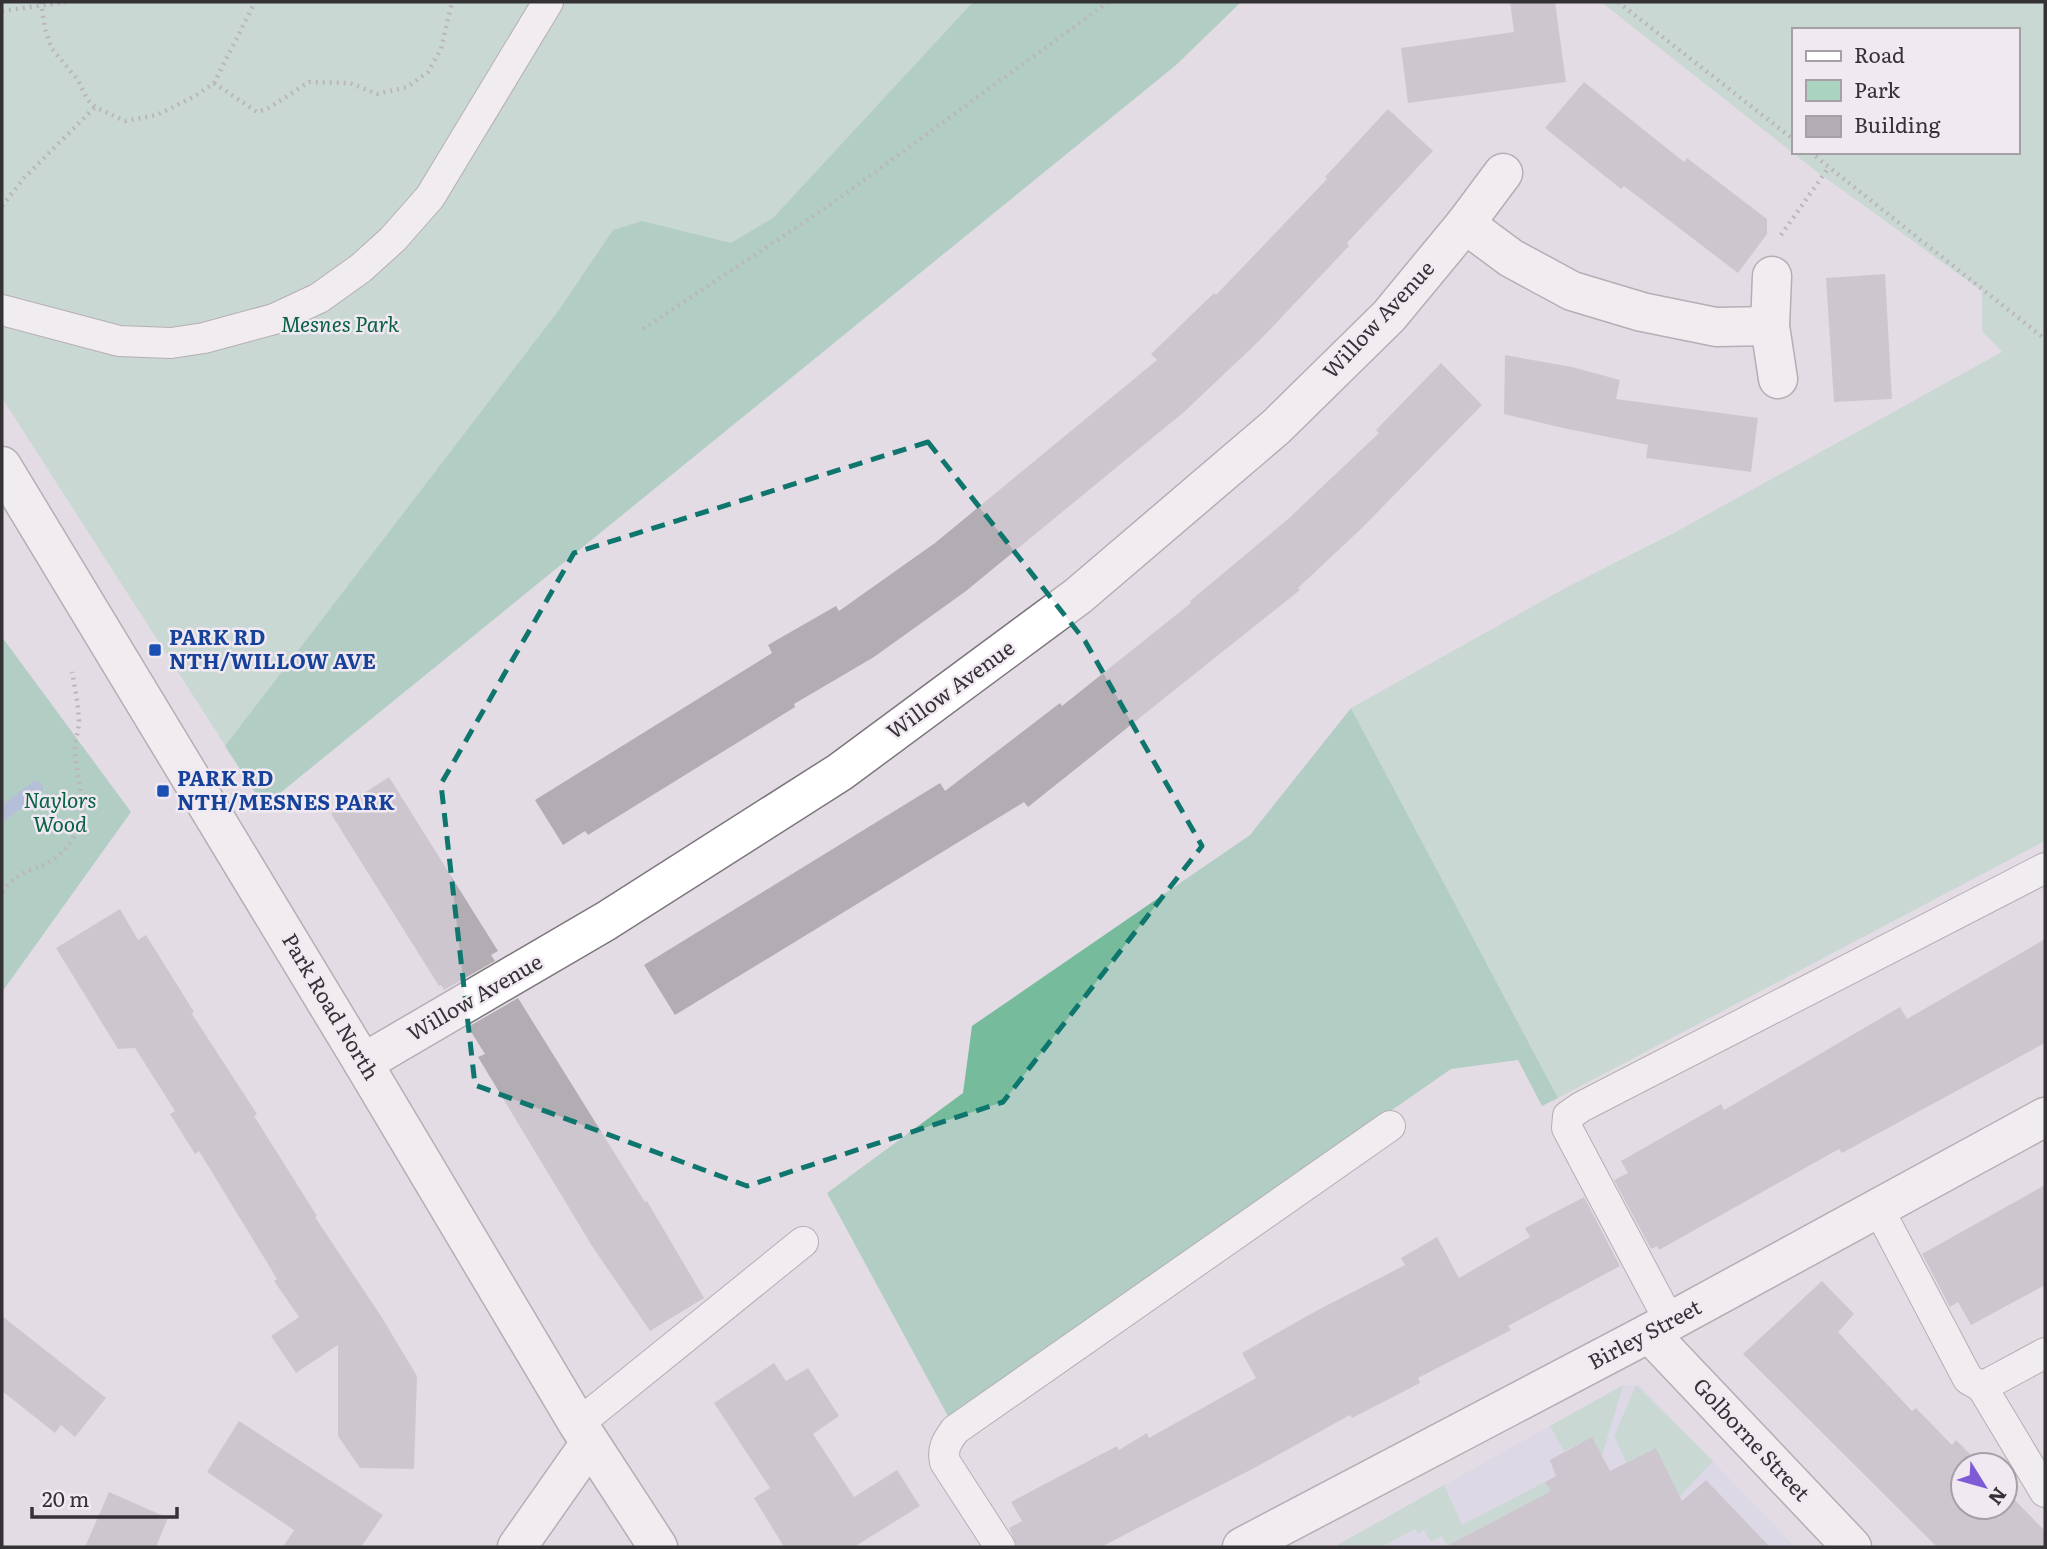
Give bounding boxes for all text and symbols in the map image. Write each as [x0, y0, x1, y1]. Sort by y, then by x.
legend [1792, 28, 2019, 154]
text: Road [1854, 38, 1905, 69]
text: Park [1854, 73, 1900, 104]
text: Building [1854, 108, 1941, 139]
street label: Willow Avenue [1314, 252, 1440, 384]
park label: Mesnes Park [281, 307, 400, 338]
place label: PARK RD NTH/WILLOW AVE [169, 620, 376, 675]
street label: Willow Avenue [879, 631, 1020, 745]
marker: PARK RD NTH/WILLOW AVE [147, 642, 163, 658]
place label: PARK RD NTH/MESNES PARK [177, 761, 395, 816]
park label: Naylors Wood [24, 783, 96, 838]
marker: PARK RD NTH/MESNES PARK [155, 783, 171, 799]
street label: Park Road North [276, 926, 388, 1085]
street label: Willow Avenue [400, 944, 547, 1047]
street label: Birley Street [1582, 1290, 1706, 1376]
street label: Golborne Street [1687, 1370, 1819, 1507]
north arrow [1949, 1451, 2019, 1521]
scale bar [32, 1476, 177, 1520]
text: 20 m [42, 1482, 89, 1513]
text: N [1982, 1482, 2014, 1512]

